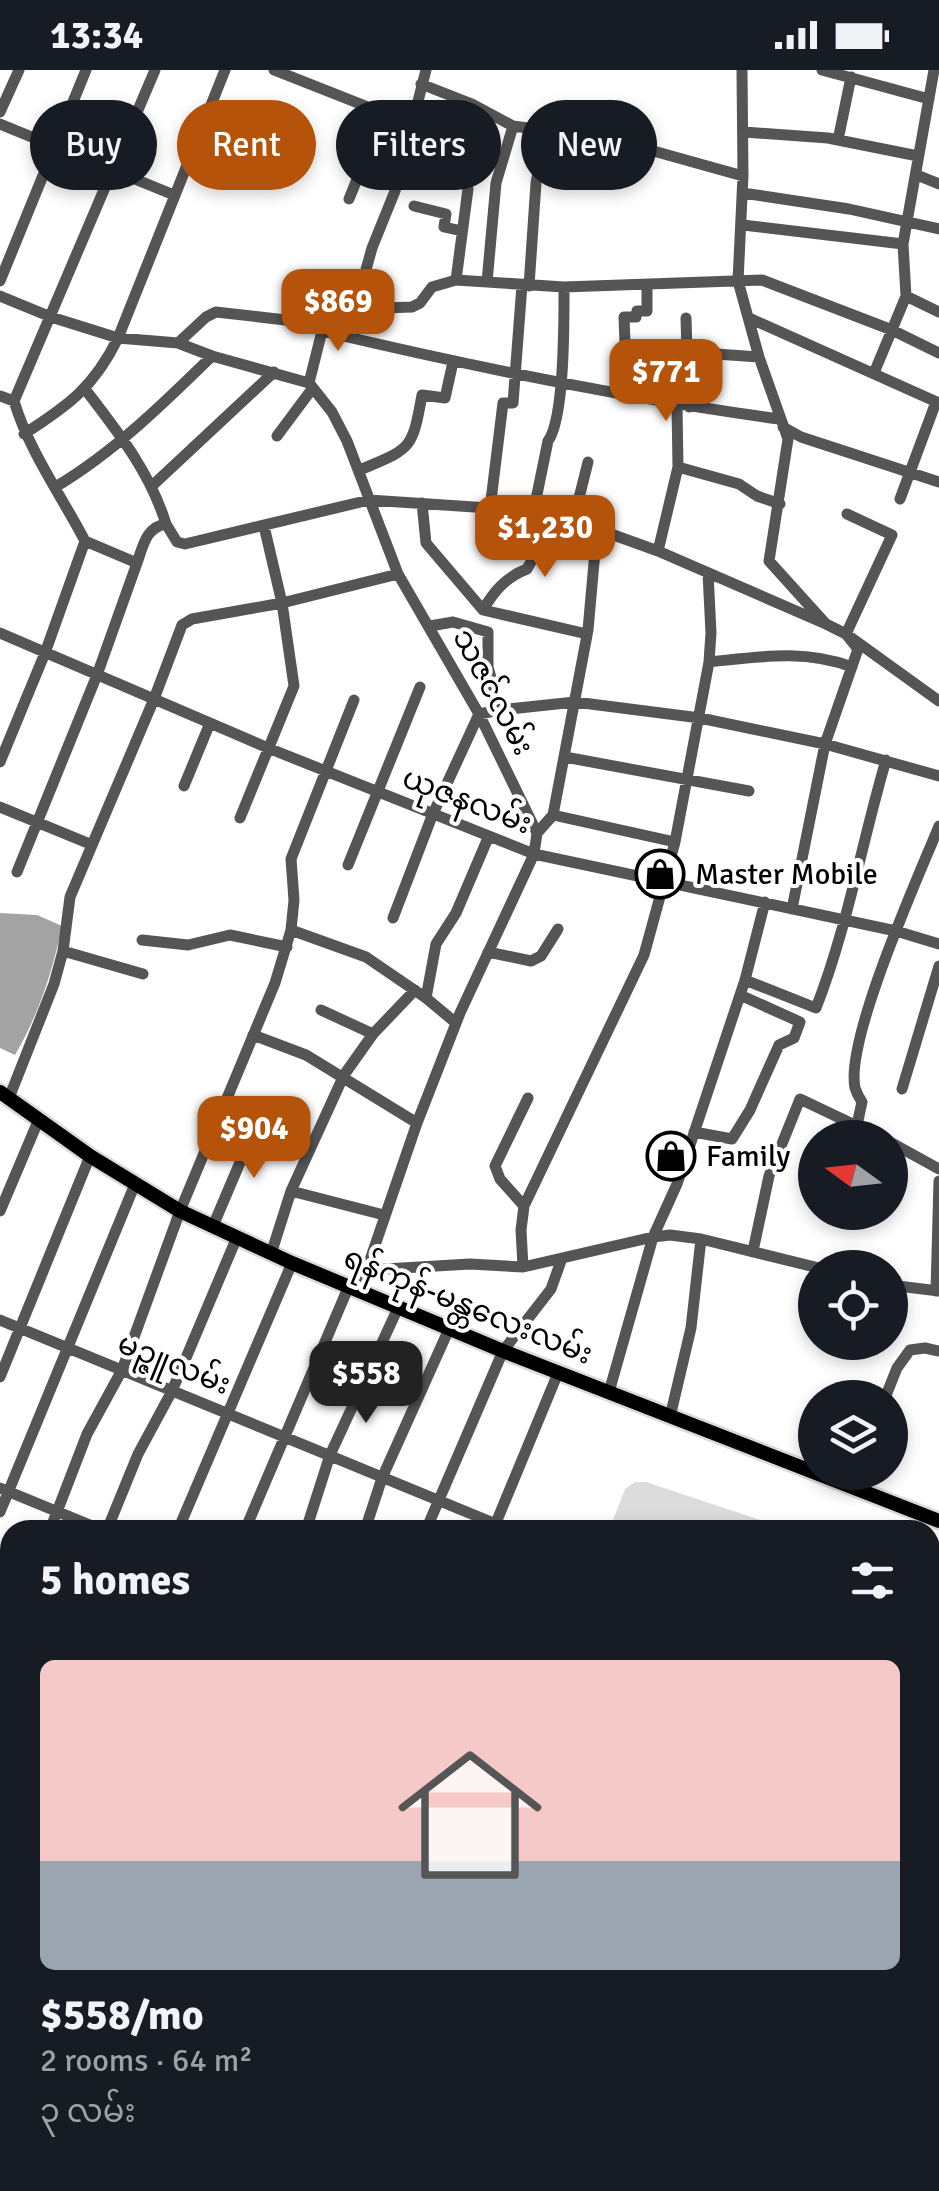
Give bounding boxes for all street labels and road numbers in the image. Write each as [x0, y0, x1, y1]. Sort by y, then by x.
street label: သဇင်လမ်း [444, 620, 545, 762]
street label: ယုဇနလမ်း [395, 756, 538, 848]
street label: ရန်ကုန်-မန္တလေးလမ်း [336, 1235, 599, 1378]
street label: မဉ္ဇူလမ်း [110, 1321, 237, 1409]

